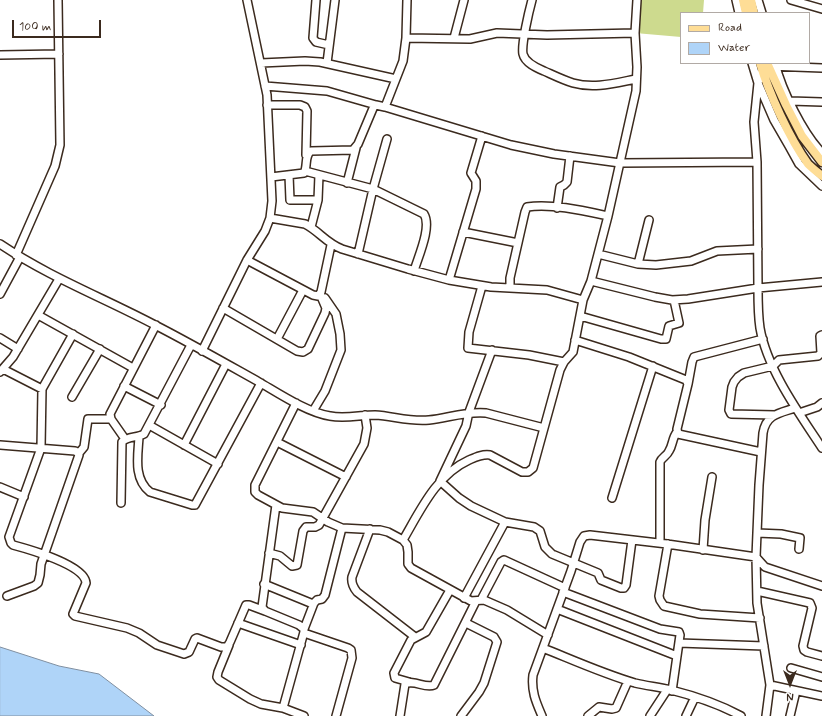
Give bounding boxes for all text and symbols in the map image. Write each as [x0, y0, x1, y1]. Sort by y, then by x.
scale bar [14, 12, 103, 38]
legend [680, 12, 810, 64]
text: 100 m [19, 19, 51, 35]
text: Road [718, 20, 742, 36]
text: Water [718, 40, 750, 56]
north arrow [770, 664, 810, 704]
text: N [786, 689, 794, 703]

